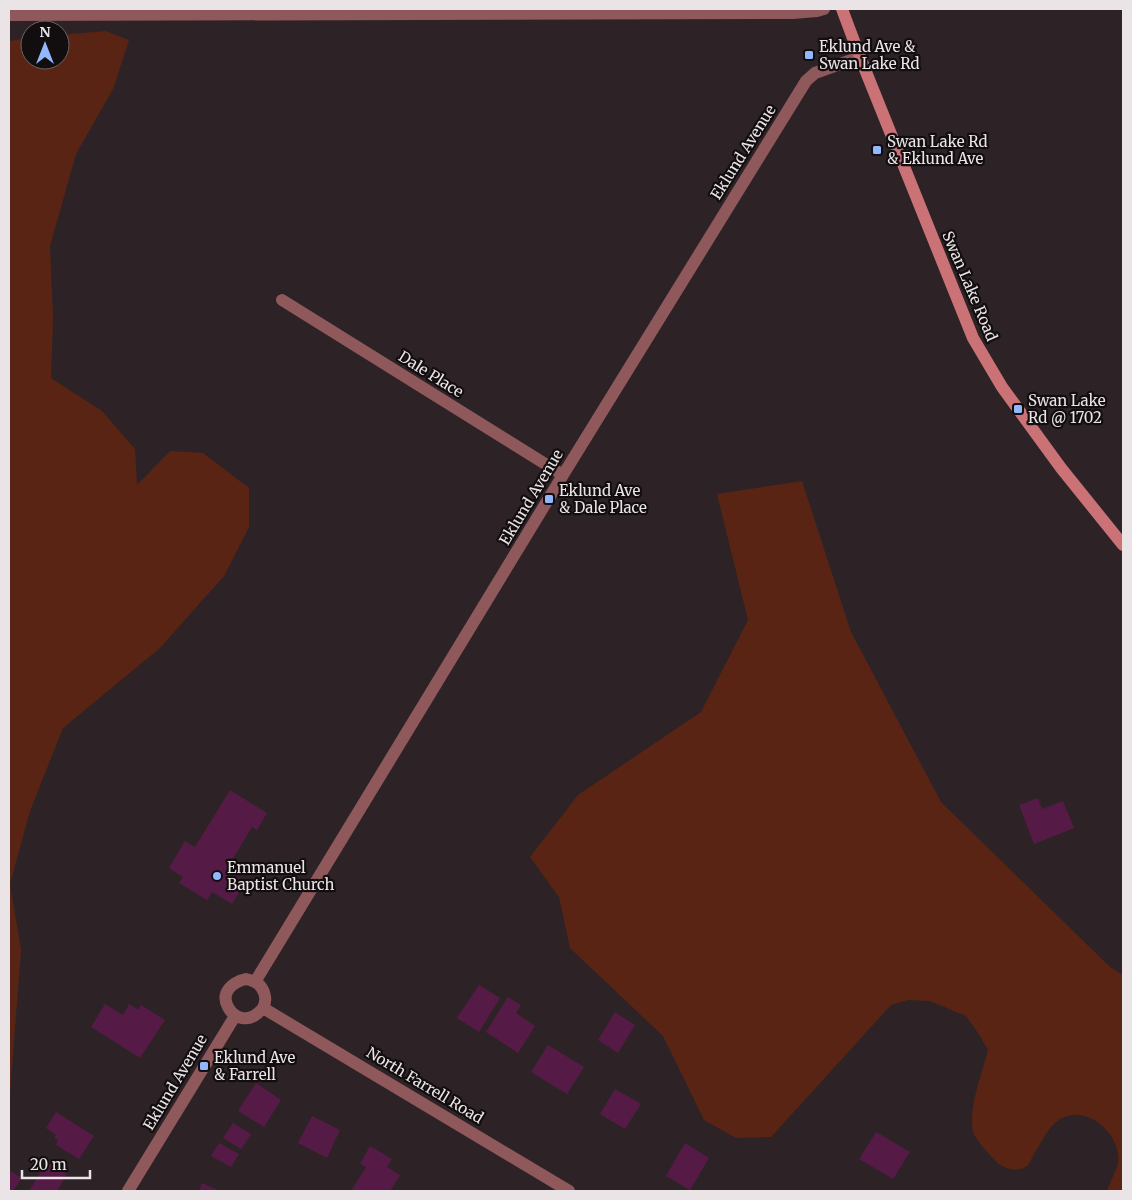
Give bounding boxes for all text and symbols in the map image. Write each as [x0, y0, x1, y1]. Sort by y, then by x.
north arrow [20, 20, 70, 70]
text: N [39, 23, 51, 41]
place label: Eklund Ave & Swan Lake Rd [819, 37, 920, 73]
marker: Eklund Ave & Swan Lake Rd [803, 49, 815, 61]
street label: Eklund Avenue [706, 101, 780, 203]
place label: Swan Lake Rd & Eklund Ave [887, 132, 988, 168]
marker: Swan Lake Rd & Eklund Ave [871, 144, 883, 156]
street label: Swan Lake Road [938, 228, 1002, 344]
street label: Dale Place [395, 347, 467, 401]
place label: Swan Lake Rd @ 1702 [1028, 391, 1106, 427]
marker: Swan Lake Rd @ 1702 [1012, 403, 1024, 415]
street label: Eklund Avenue [495, 446, 567, 548]
place label: Eklund Ave & Dale Place [559, 481, 647, 517]
marker: Eklund Ave & Dale Place [543, 493, 555, 505]
place label: Emmanuel Baptist Church [227, 858, 334, 894]
marker: Emmanuel Baptist Church [211, 870, 223, 882]
street label: Eklund Avenue [139, 1031, 211, 1133]
street label: North Farrell Road [363, 1043, 487, 1127]
place label: Eklund Ave & Farrell [214, 1048, 296, 1084]
marker: Eklund Ave & Farrell [198, 1060, 210, 1072]
scale bar [22, 1148, 90, 1180]
text: 20 m [30, 1155, 67, 1174]

